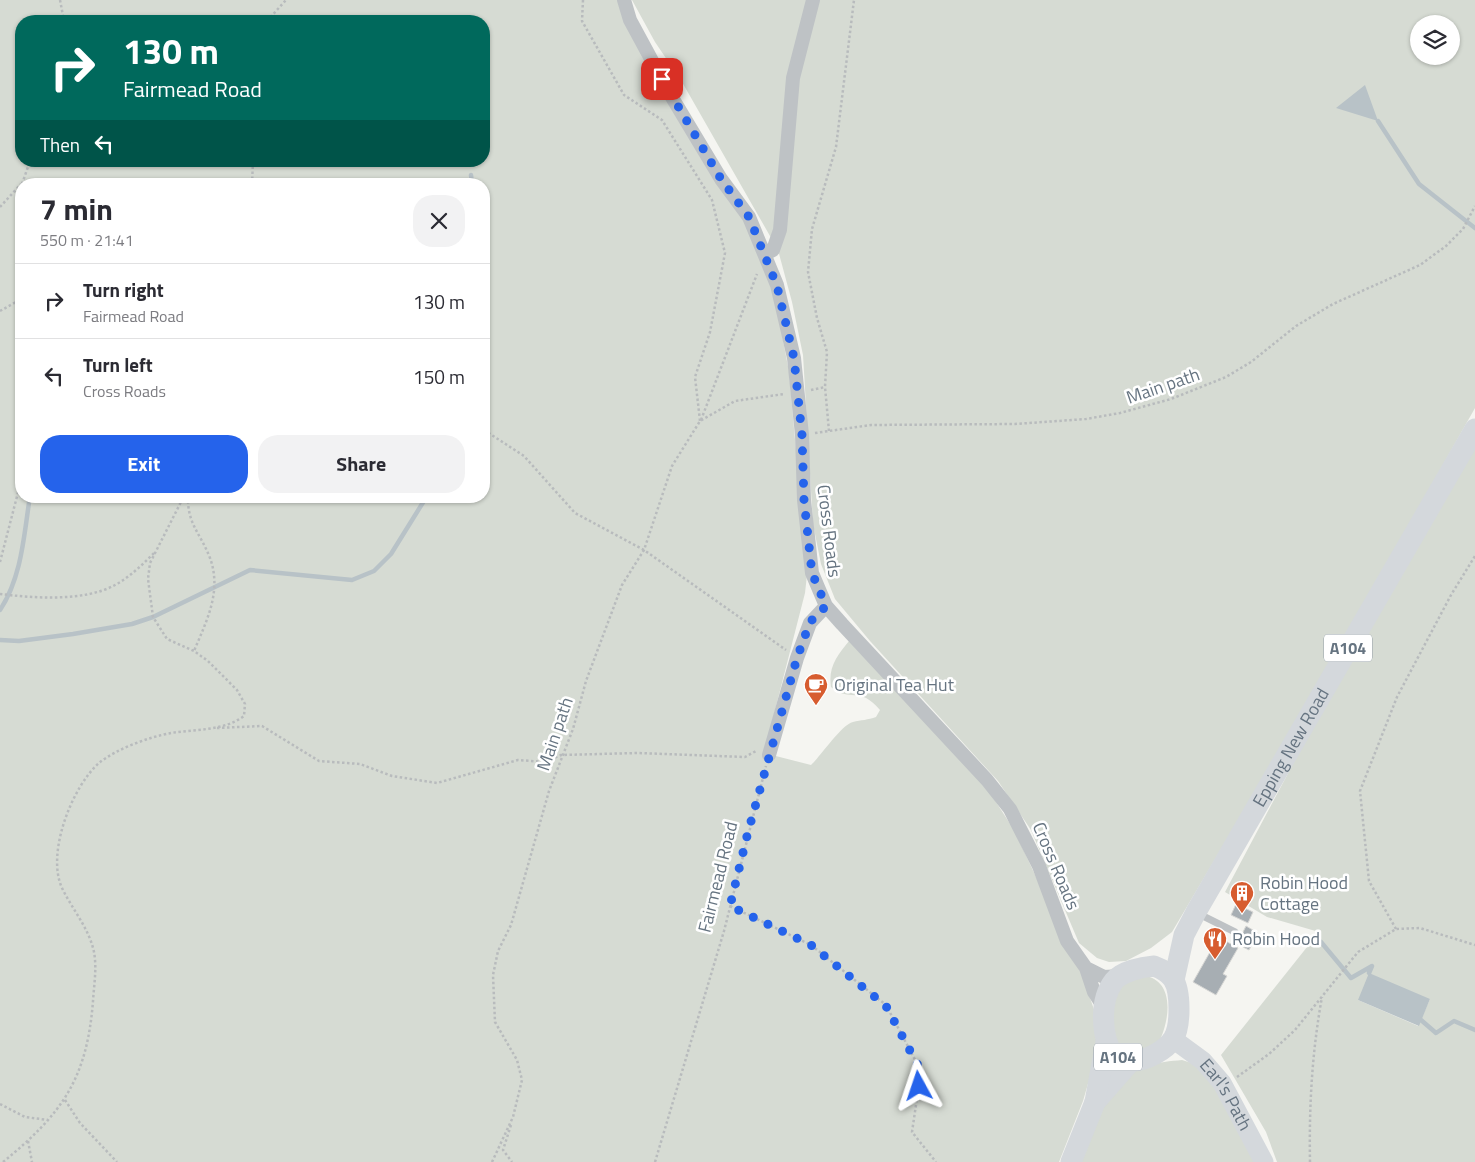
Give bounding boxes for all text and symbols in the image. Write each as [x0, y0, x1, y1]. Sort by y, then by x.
map controls [1410, 15, 1460, 65]
button: layers [1410, 15, 1460, 65]
text: 130 m [123, 24, 219, 78]
icon: right [40, 35, 105, 100]
pin [641, 58, 683, 100]
icon: arrive [648, 65, 676, 93]
text: Fairmead Road [123, 72, 262, 106]
text: Then [40, 130, 80, 159]
icon: left [90, 130, 118, 158]
text: 7 min [40, 186, 113, 232]
button: close [413, 195, 465, 247]
text: 550 m · 21:41 [40, 228, 134, 252]
text: Turn right [83, 275, 164, 304]
icon: right [40, 287, 68, 315]
text: 130 m [413, 287, 465, 316]
text: Fairmead Road [83, 304, 184, 328]
text: Turn left [83, 350, 153, 379]
street label: Main path [1122, 360, 1203, 411]
icon: left [40, 362, 68, 390]
text: 150 m [413, 362, 465, 391]
text: Cross Roads [83, 379, 166, 403]
button: Exit [40, 435, 248, 493]
button: Share [258, 435, 465, 493]
street label: Cross Roads [810, 483, 849, 579]
road number: A104 [1324, 634, 1372, 661]
place label: Original Tea Hut [834, 671, 955, 698]
cafe icon: Original Tea Hut [803, 672, 829, 706]
street label: Epping New Road [1245, 683, 1336, 812]
street label: Main path [529, 693, 580, 774]
street label: Fairmead Road [691, 818, 744, 935]
street label: Cross Roads [1026, 818, 1087, 914]
place label: Robin Hood Cottage [1260, 869, 1348, 917]
building icon: Robin Hood Cottage [1229, 880, 1255, 914]
place label: Robin Hood [1232, 925, 1320, 952]
restaurant icon: Robin Hood [1202, 926, 1228, 960]
road number: A104 [1094, 1044, 1142, 1070]
street label: Earl's Path [1193, 1052, 1259, 1135]
position arrow [892, 1059, 944, 1111]

